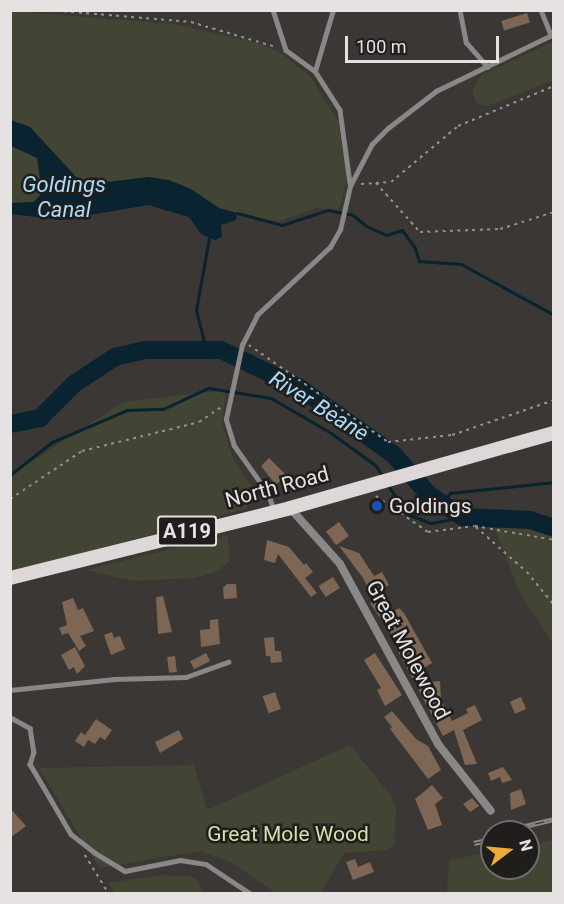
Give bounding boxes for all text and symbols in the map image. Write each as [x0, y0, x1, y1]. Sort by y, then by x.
scale bar [348, 24, 502, 62]
text: 100 m [356, 36, 407, 57]
water label: Goldings Canal [22, 171, 106, 222]
water label: River Beane [265, 365, 373, 447]
street label: North Road [222, 461, 332, 513]
place label: Goldings [389, 493, 472, 519]
marker: Goldings [370, 499, 384, 513]
road number: A119 [157, 514, 217, 548]
street label: Great Molewood [361, 576, 455, 724]
north arrow [480, 820, 540, 880]
park label: Great Mole Wood [207, 821, 369, 847]
text: N [515, 837, 537, 853]

